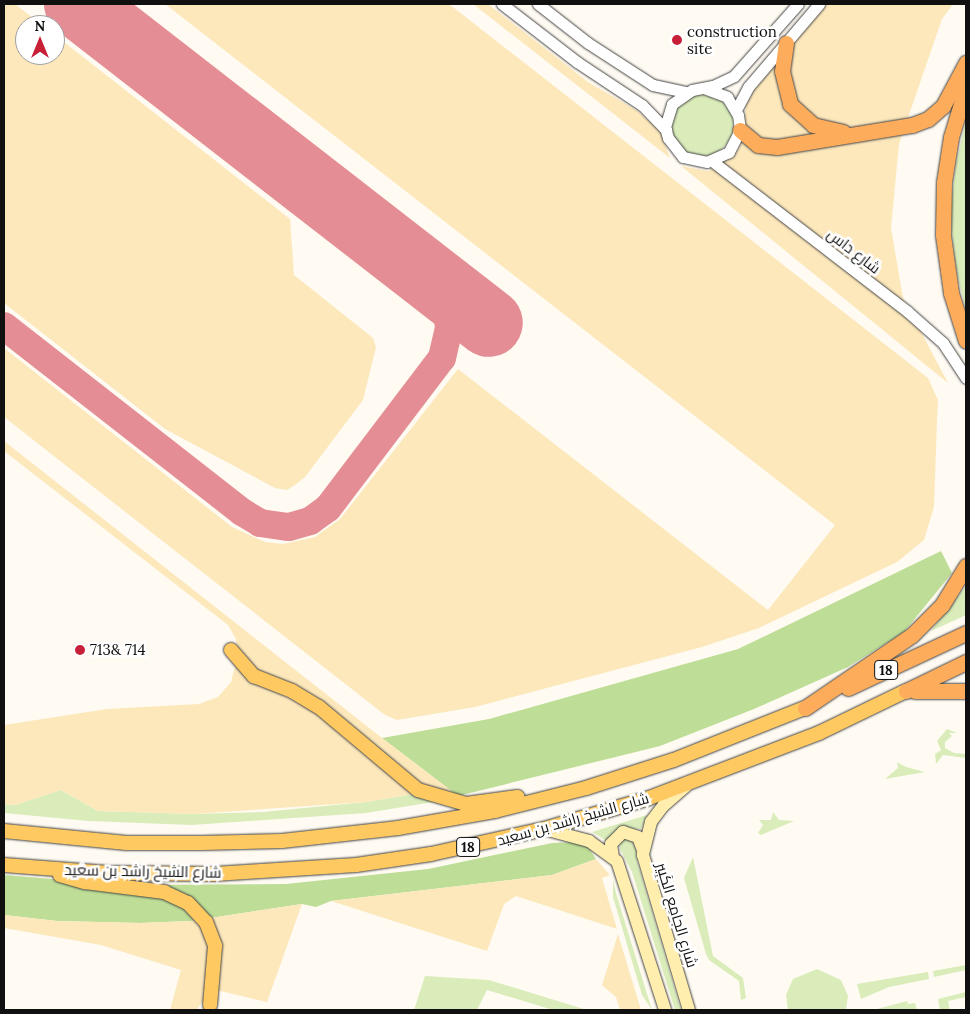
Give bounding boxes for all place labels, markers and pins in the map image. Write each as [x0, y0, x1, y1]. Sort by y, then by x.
place label: construction site [687, 22, 777, 57]
marker: construction site [671, 34, 683, 46]
place label: 713& 714 [90, 641, 146, 659]
marker: 713& 714 [74, 644, 86, 656]

